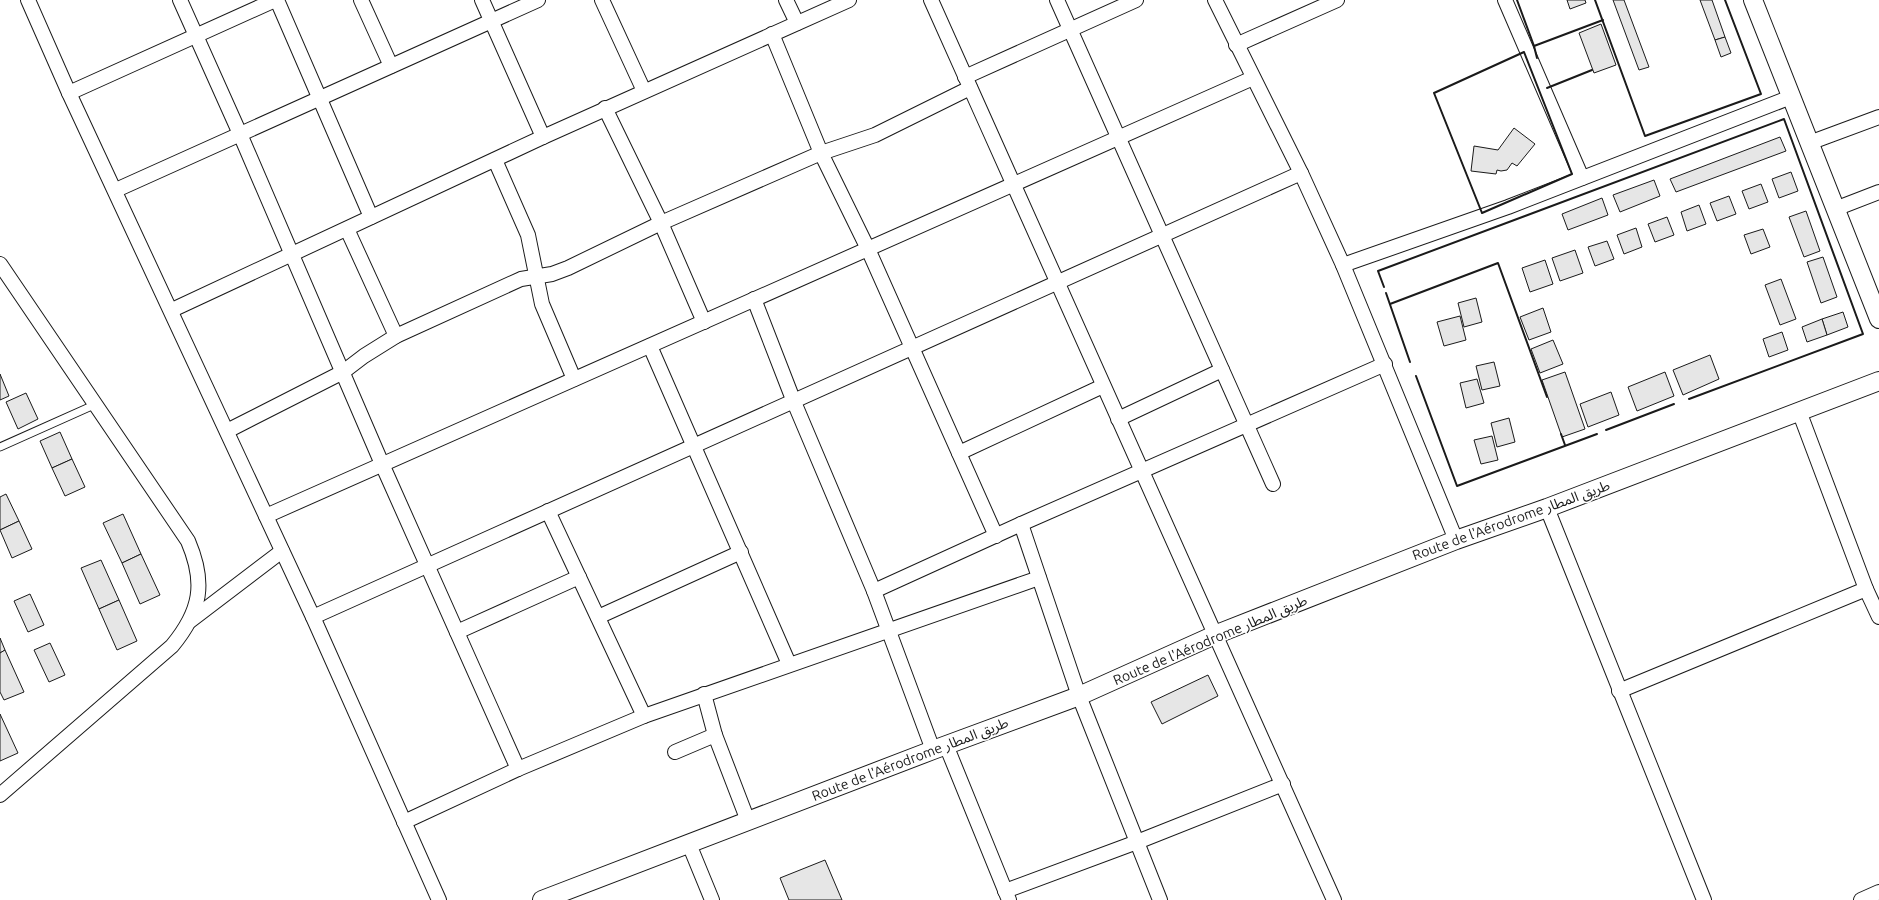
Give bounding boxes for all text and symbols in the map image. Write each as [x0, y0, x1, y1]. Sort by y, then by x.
street label: Route de l'Aérodrome طريق المطار [1410, 477, 1613, 565]
street label: Route de l'Aérodrome طريق المطار [1111, 592, 1310, 690]
street label: Route de l'Aérodrome طريق المطار [810, 714, 1011, 806]

